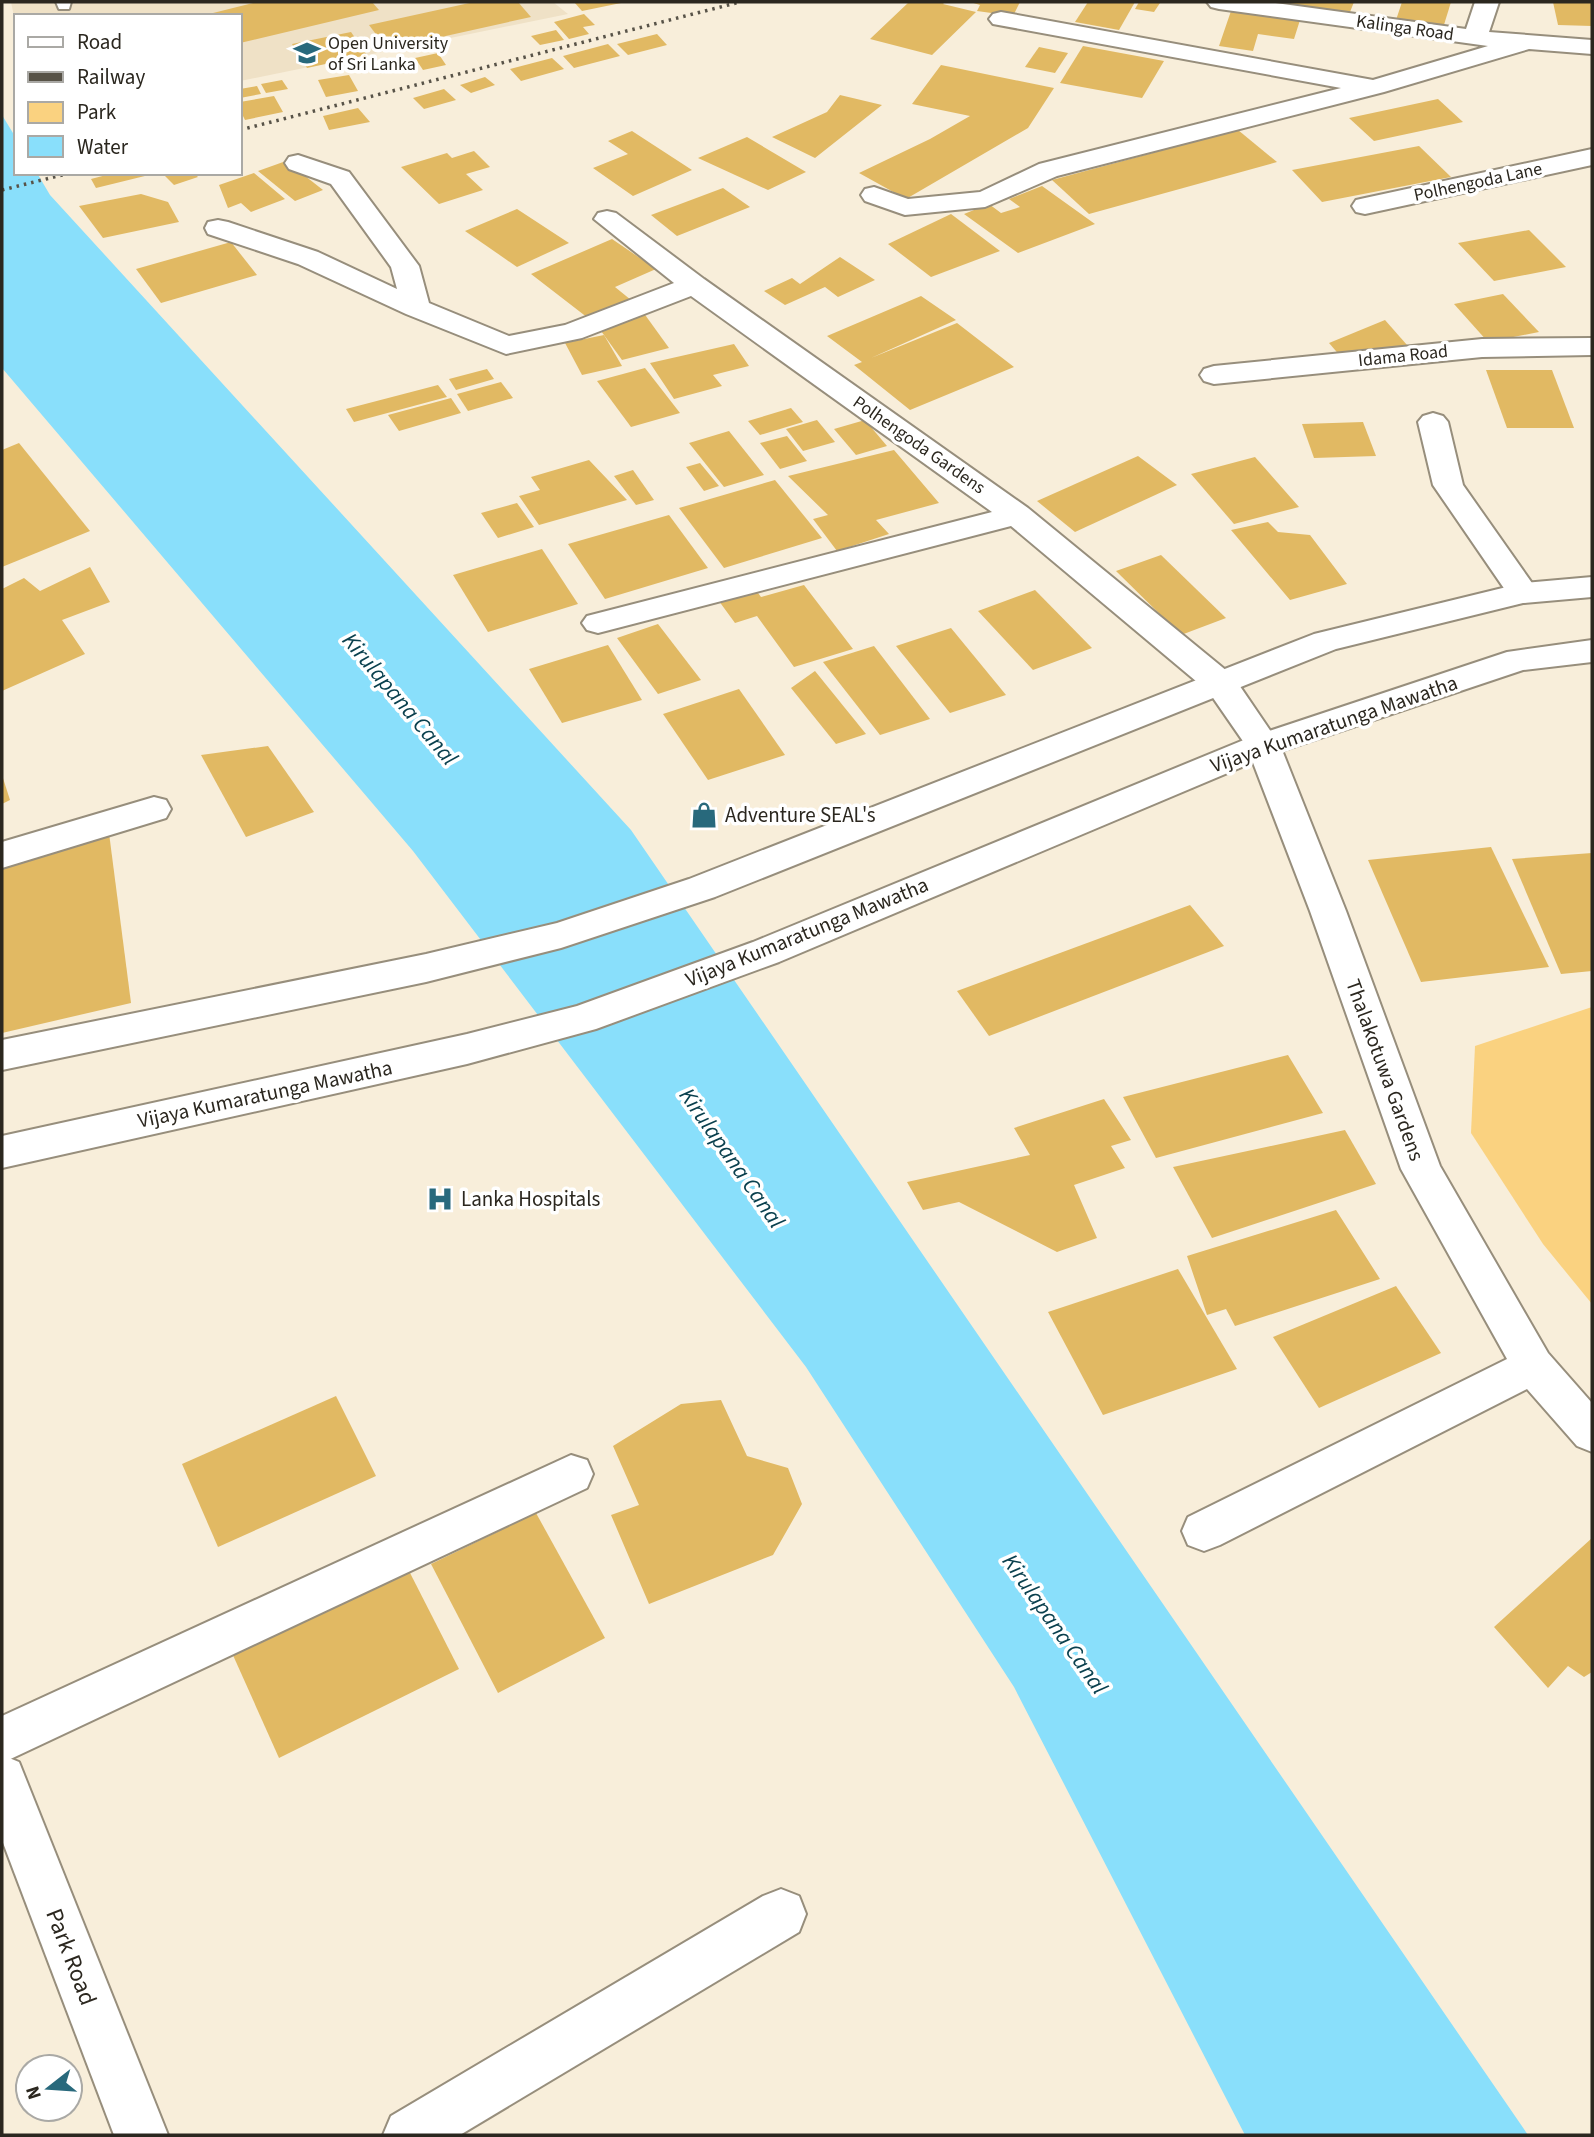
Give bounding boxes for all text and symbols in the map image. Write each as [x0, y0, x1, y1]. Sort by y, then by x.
street label: Kalinga Road [1355, 9, 1455, 47]
legend [14, 14, 242, 175]
text: Road [77, 27, 122, 57]
place label: Open University of Sri Lanka [328, 31, 449, 77]
school or university icon: Open University of Sri Lanka [292, 38, 322, 68]
text: Railway [77, 62, 145, 92]
text: Park [77, 97, 117, 127]
text: Water [77, 132, 129, 162]
street label: Polhengoda Lane [1412, 156, 1544, 208]
street label: Idama Road [1357, 339, 1449, 373]
street label: Polhengoda Gardens [848, 390, 990, 500]
water label: Kirulapana Canal [334, 625, 466, 773]
street label: Vijaya Kumaratunga Mawatha [1206, 668, 1462, 780]
shop icon: Adventure SEAL's [689, 800, 719, 830]
place label: Adventure SEAL's [725, 800, 876, 830]
street label: Vijaya Kumaratunga Mawatha [681, 869, 933, 995]
street label: Thalakotuwa Gardens [1338, 975, 1432, 1165]
street label: Vijaya Kumaratunga Mawatha [135, 1052, 395, 1136]
water label: Kirulapana Canal [671, 1081, 793, 1235]
hospital icon: Lanka Hospitals [425, 1184, 455, 1214]
place label: Lanka Hospitals [461, 1184, 600, 1214]
water label: Kirulapana Canal [994, 1547, 1116, 1701]
street label: Park Road [37, 1903, 105, 2011]
north arrow [14, 2053, 84, 2123]
text: N [19, 2083, 49, 2103]

